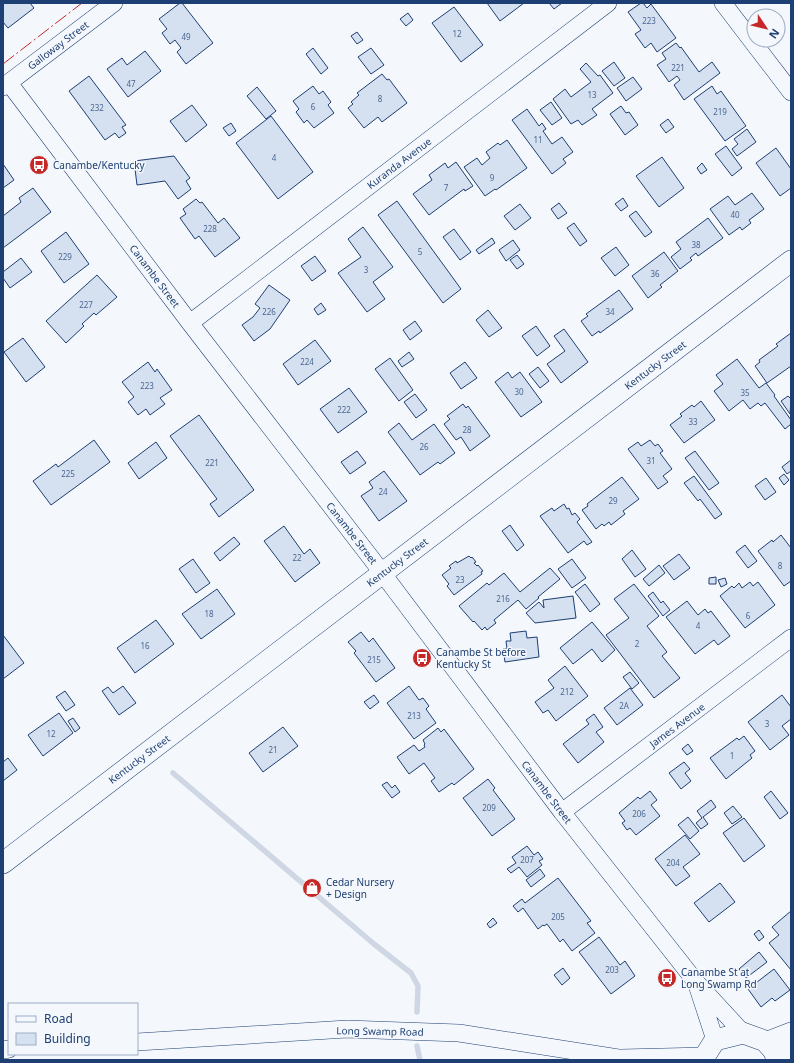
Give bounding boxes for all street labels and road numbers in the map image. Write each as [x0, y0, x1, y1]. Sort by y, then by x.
street label: Galloway Street [25, 17, 92, 73]
street label: Kuranda Avenue [364, 134, 434, 192]
street label: Canambe Street [127, 242, 184, 311]
street label: Kentucky Street [621, 337, 689, 393]
street label: Canambe Street [323, 499, 381, 567]
street label: Kentucky Street [363, 534, 431, 590]
street label: James Avenue [646, 699, 708, 751]
street label: Kentucky Street [105, 731, 173, 787]
street label: Canambe Street [519, 758, 576, 827]
street label: Long Swamp Road [336, 1023, 424, 1039]

